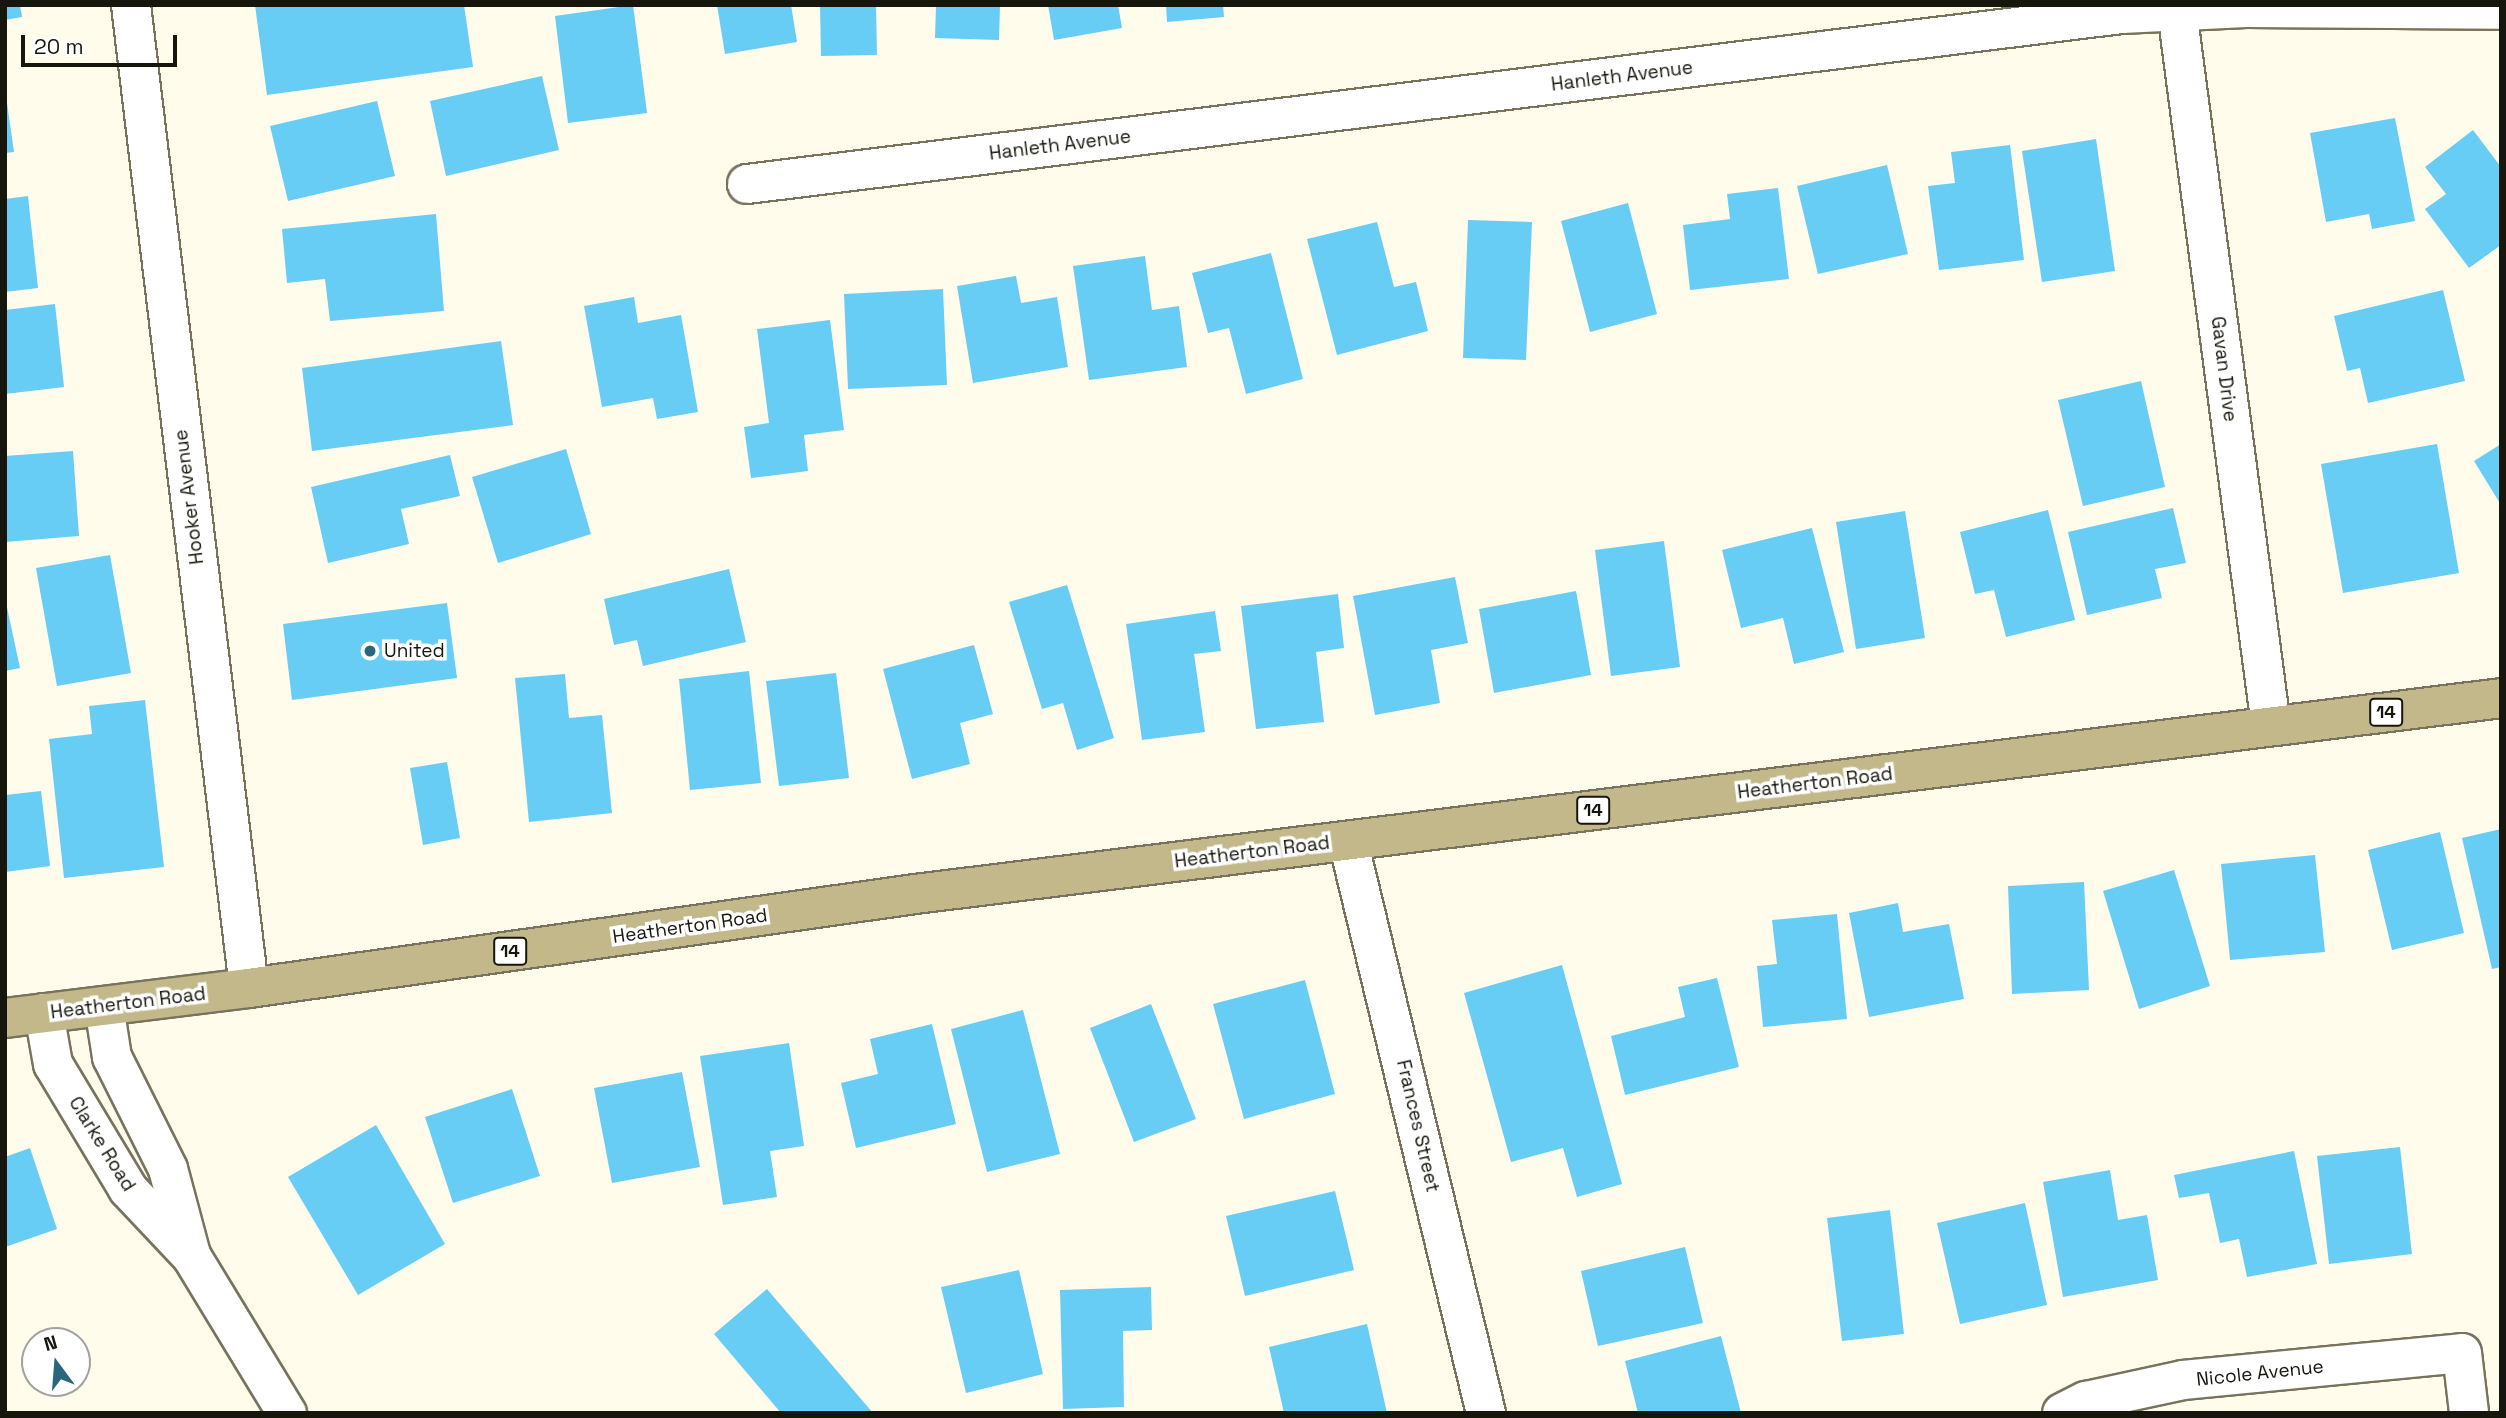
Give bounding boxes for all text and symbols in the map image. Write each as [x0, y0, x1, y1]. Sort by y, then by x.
scale bar [24, 21, 180, 65]
text: 20 m [34, 33, 84, 60]
street label: Hanleth Avenue [1550, 56, 1694, 96]
street label: Hanleth Avenue [988, 125, 1132, 165]
street label: Gavan Drive [2206, 315, 2242, 423]
street label: Hooker Avenue [169, 428, 209, 566]
place label: United [384, 640, 445, 662]
marker: United [362, 643, 378, 659]
road number: 14 [2368, 698, 2404, 726]
street label: Heatherton Road [1736, 762, 1894, 804]
road number: 14 [1576, 796, 1610, 824]
street label: Heatherton Road [1173, 831, 1331, 873]
street label: Heatherton Road [611, 904, 769, 948]
road number: 14 [492, 936, 528, 966]
street label: Heatherton Road [49, 982, 207, 1024]
street label: Frances Street [1392, 1058, 1444, 1194]
street label: Clarke Road [64, 1092, 140, 1196]
north arrow [21, 1327, 91, 1397]
text: N [41, 1329, 60, 1357]
street label: Nicole Avenue [2195, 1355, 2325, 1391]

